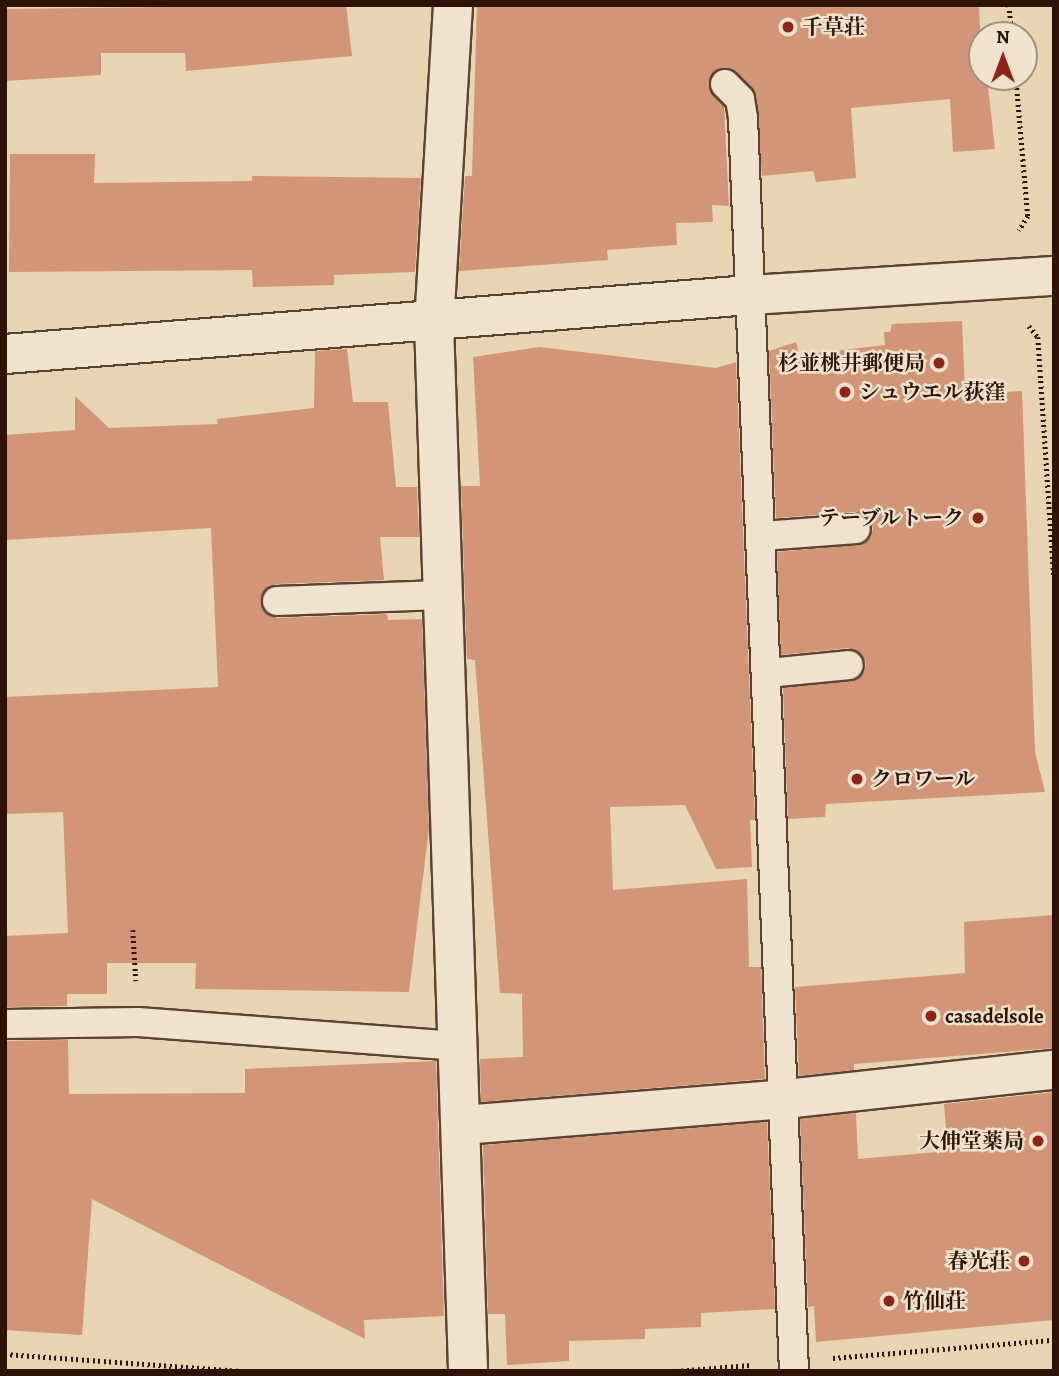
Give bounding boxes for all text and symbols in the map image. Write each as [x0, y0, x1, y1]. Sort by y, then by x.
place label: 千草荘 [802, 14, 865, 40]
marker: 千草荘 [780, 19, 796, 35]
north arrow [968, 21, 1038, 91]
text: N [996, 24, 1010, 50]
place label: 杉並桃井郵便局 [778, 350, 925, 376]
marker: 杉並桃井郵便局 [931, 355, 947, 371]
place label: シュウエル荻窪 [859, 379, 1006, 405]
marker: シュウエル荻窪 [837, 384, 853, 400]
place label: テーブルトーク [817, 505, 964, 531]
marker: テーブルトーク [970, 510, 986, 526]
place label: クロワール [871, 766, 976, 792]
marker: クロワール [849, 771, 865, 787]
place label: casadelsole [945, 1003, 1044, 1029]
marker: casadelsole [923, 1008, 939, 1024]
place label: 大伸堂薬局 [919, 1128, 1024, 1154]
marker: 大伸堂薬局 [1030, 1133, 1046, 1149]
place label: 春光荘 [947, 1248, 1010, 1274]
marker: 春光荘 [1016, 1253, 1032, 1269]
place label: 竹仙荘 [903, 1288, 966, 1314]
marker: 竹仙荘 [881, 1293, 897, 1309]

